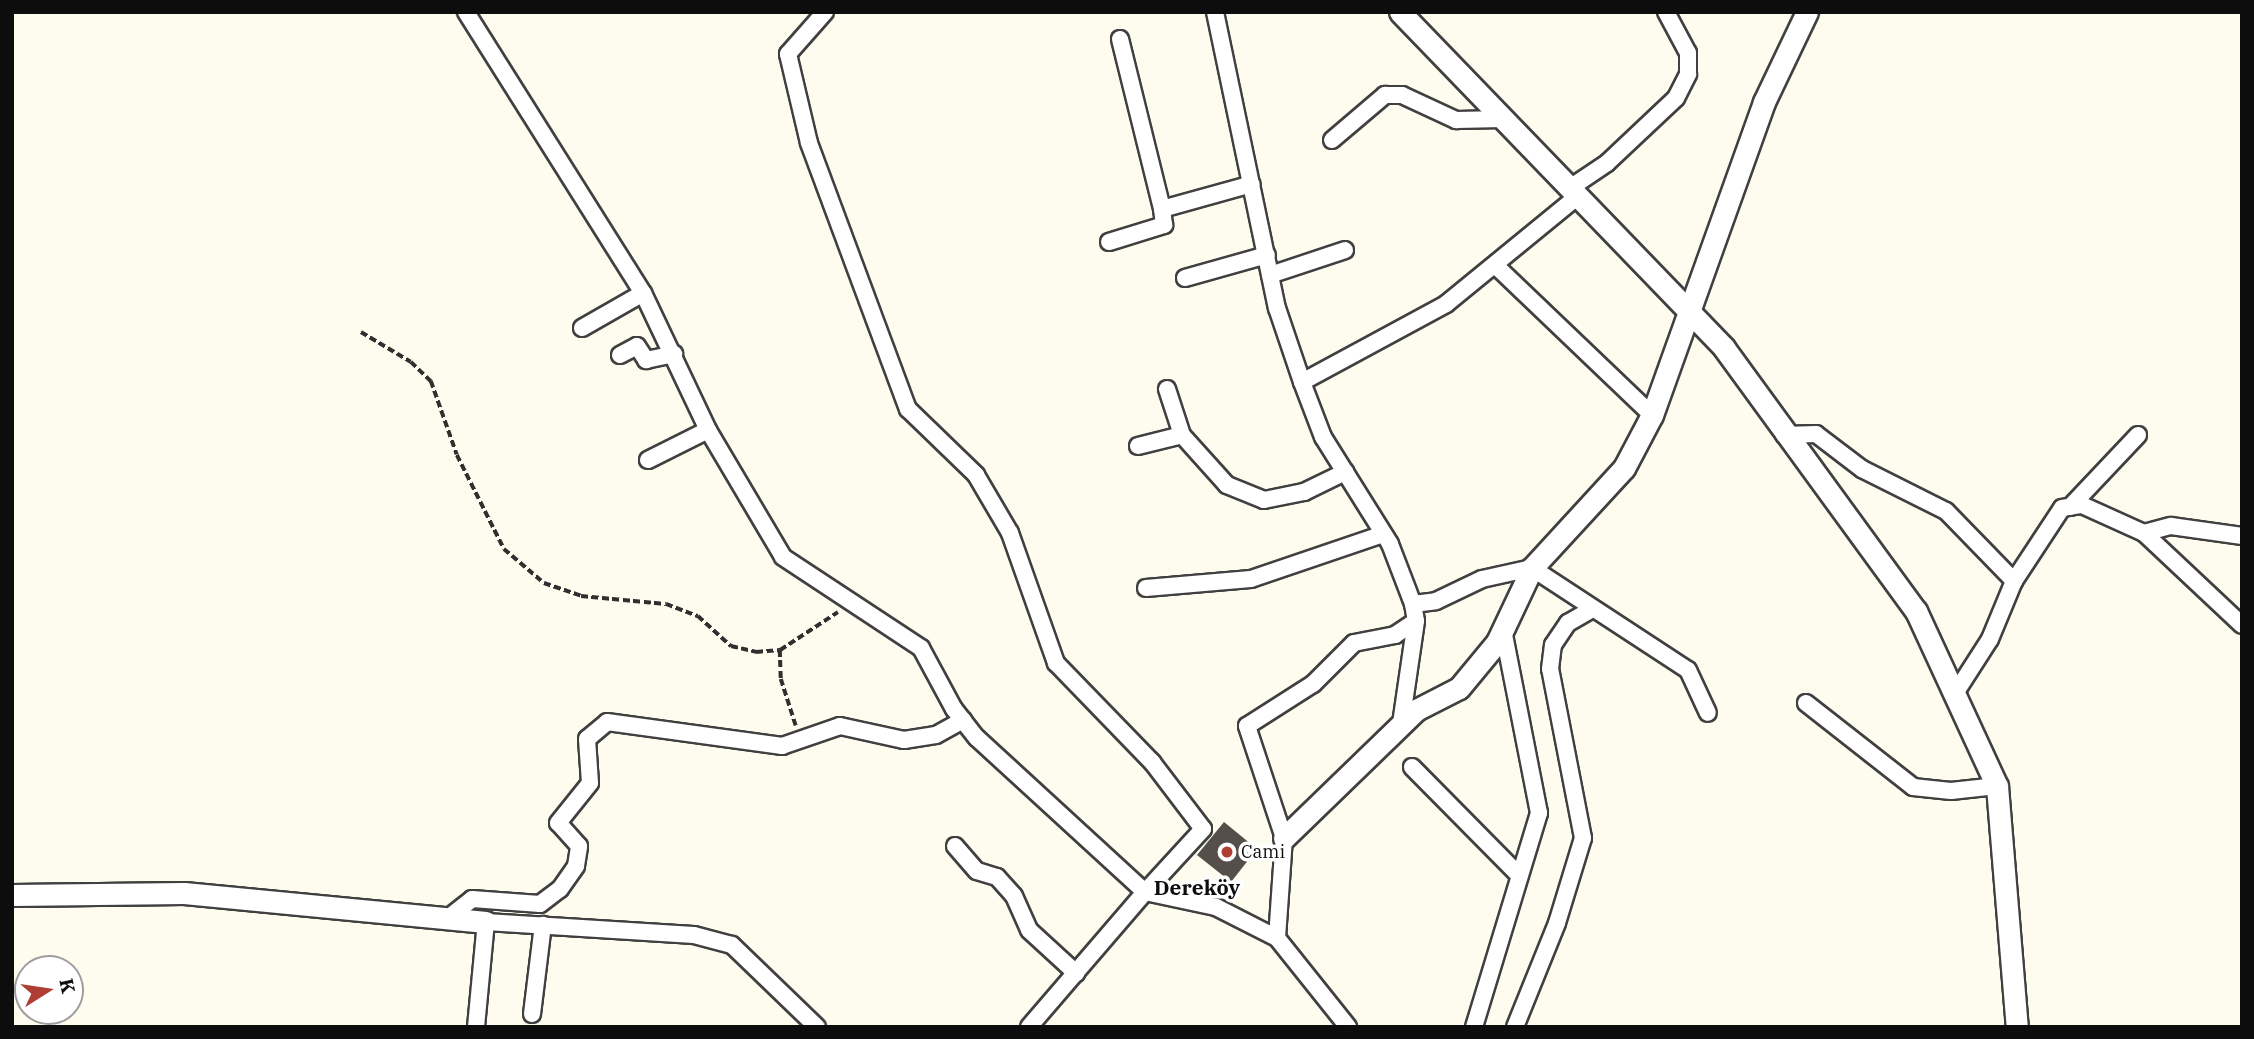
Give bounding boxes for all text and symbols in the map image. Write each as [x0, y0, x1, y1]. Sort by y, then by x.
place label: Cami [1241, 841, 1285, 863]
marker: Cami [1219, 844, 1235, 860]
district label: Dereköy [1154, 874, 1240, 900]
north arrow [14, 955, 84, 1025]
text: K [54, 976, 81, 996]

